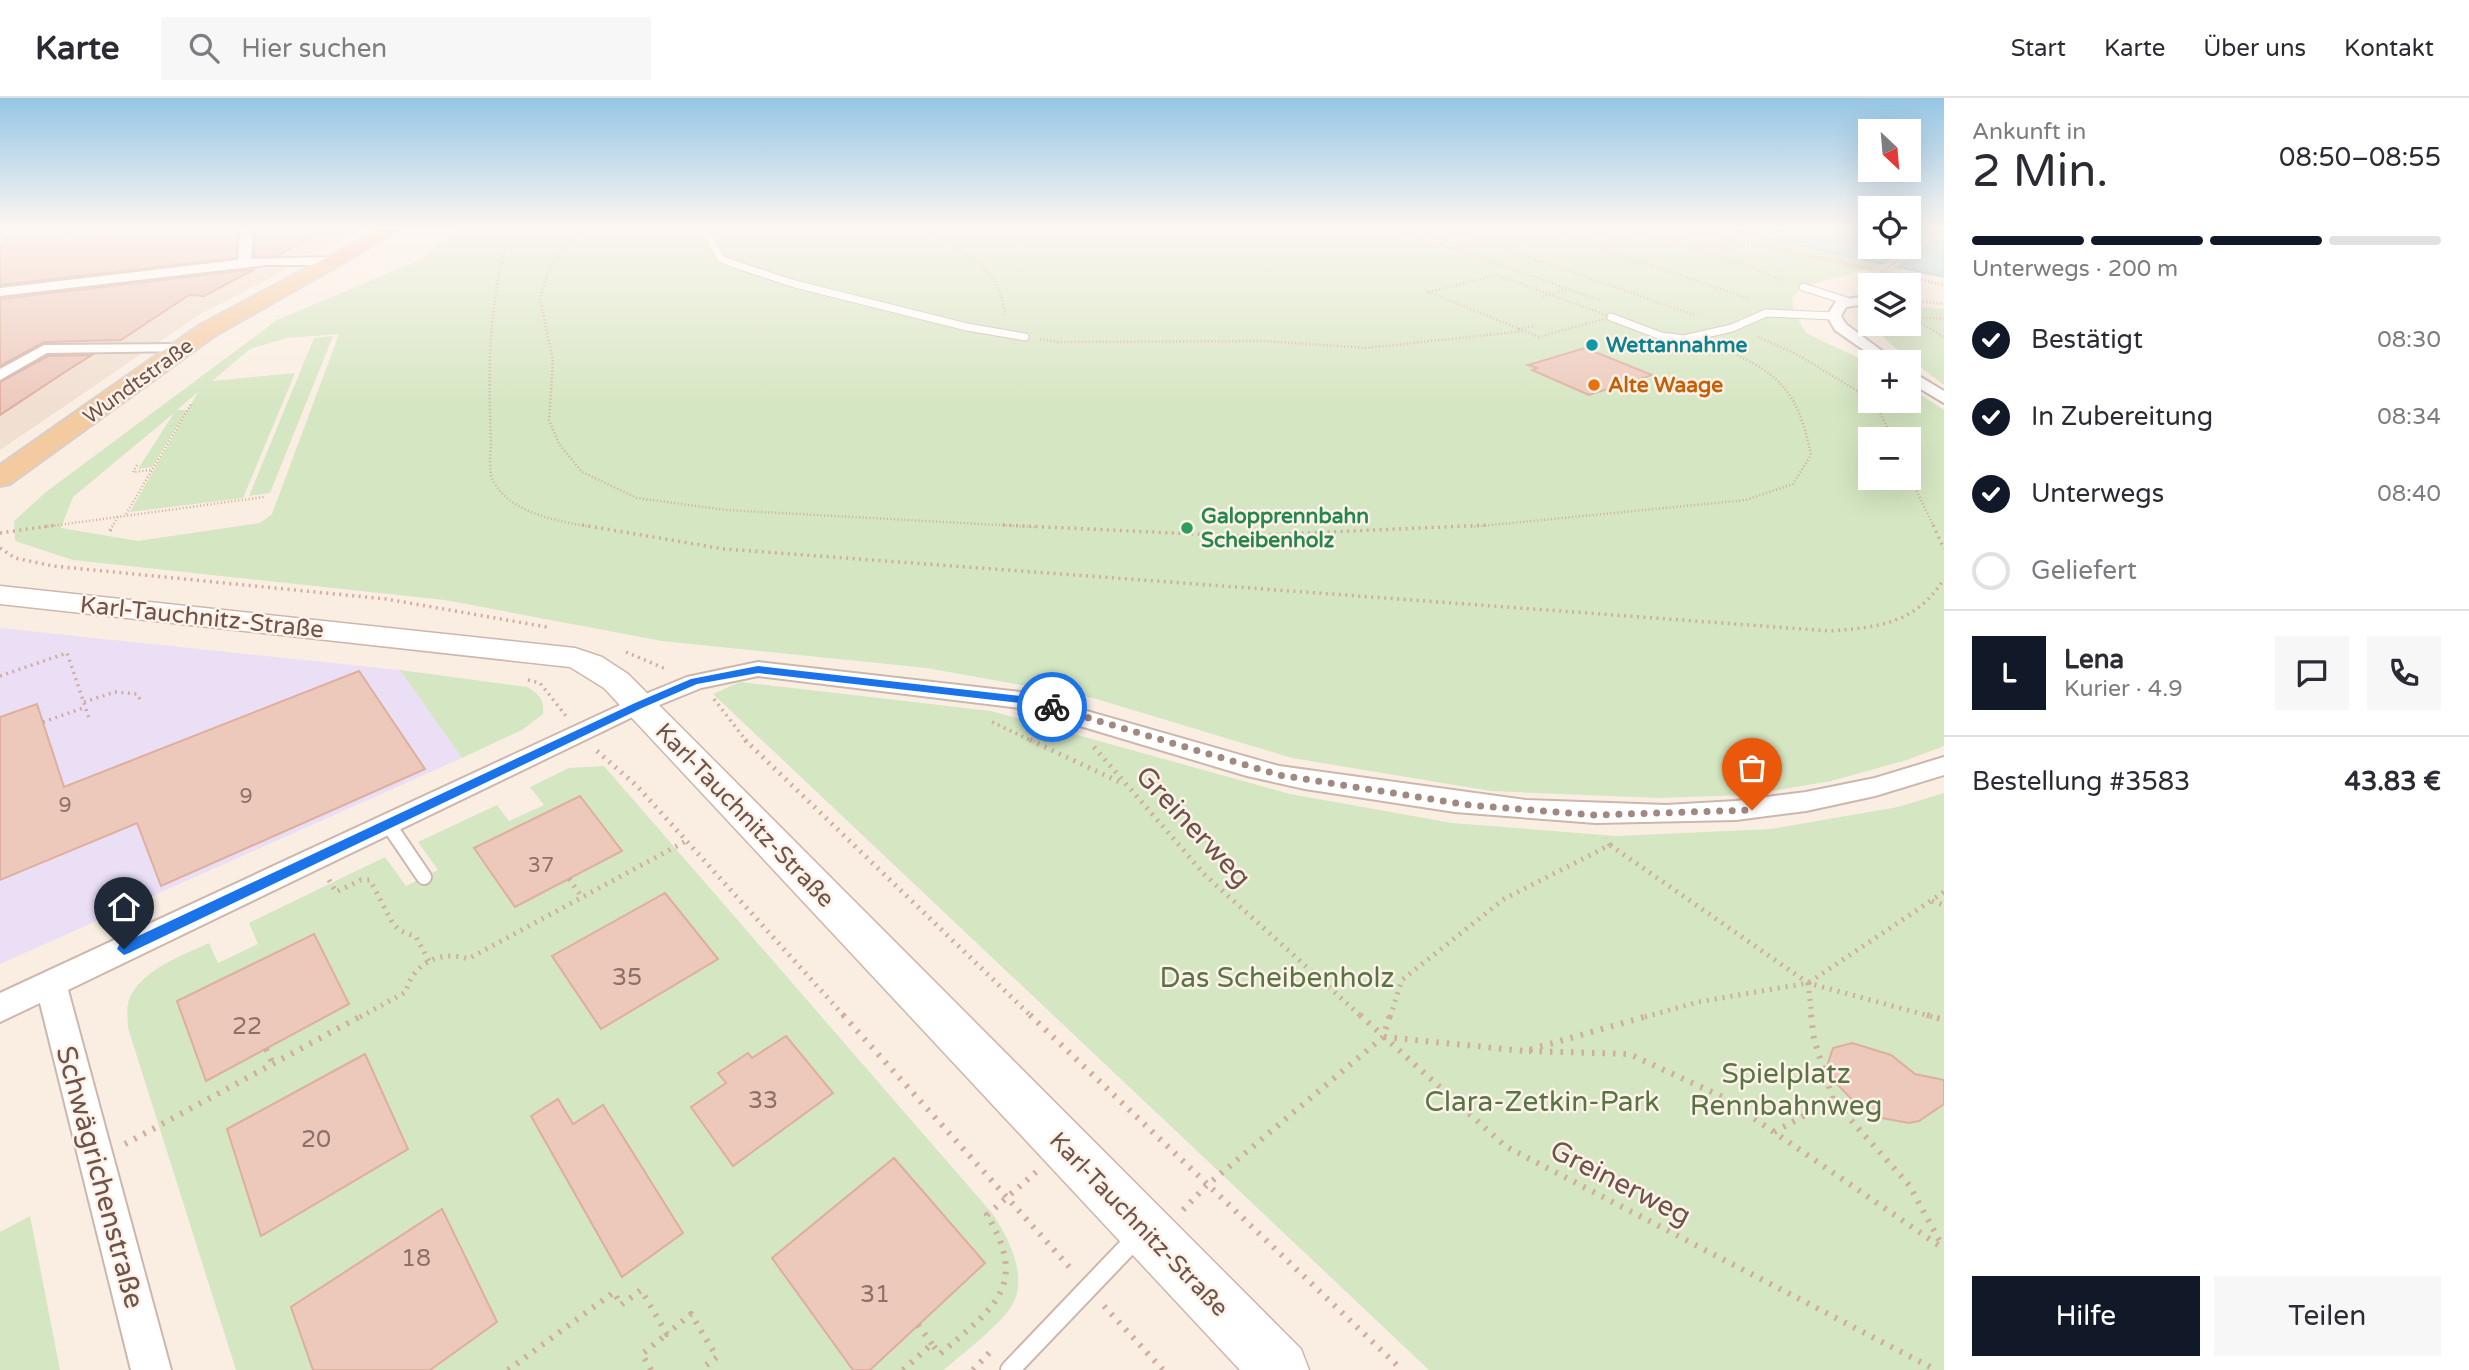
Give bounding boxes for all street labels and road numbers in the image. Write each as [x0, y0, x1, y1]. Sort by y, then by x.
street label: Wundtstraße [78, 333, 198, 430]
street label: Karl-Tauchnitz-Straße [79, 590, 325, 645]
street label: Karl-Tauchnitz-Straße [649, 717, 840, 914]
street label: Greinerweg [1129, 759, 1258, 894]
street label: Schwägrichenstraße [49, 1042, 151, 1312]
street label: Karl-Tauchnitz-Straße [1043, 1126, 1234, 1323]
street label: Greinerweg [1544, 1133, 1697, 1233]

